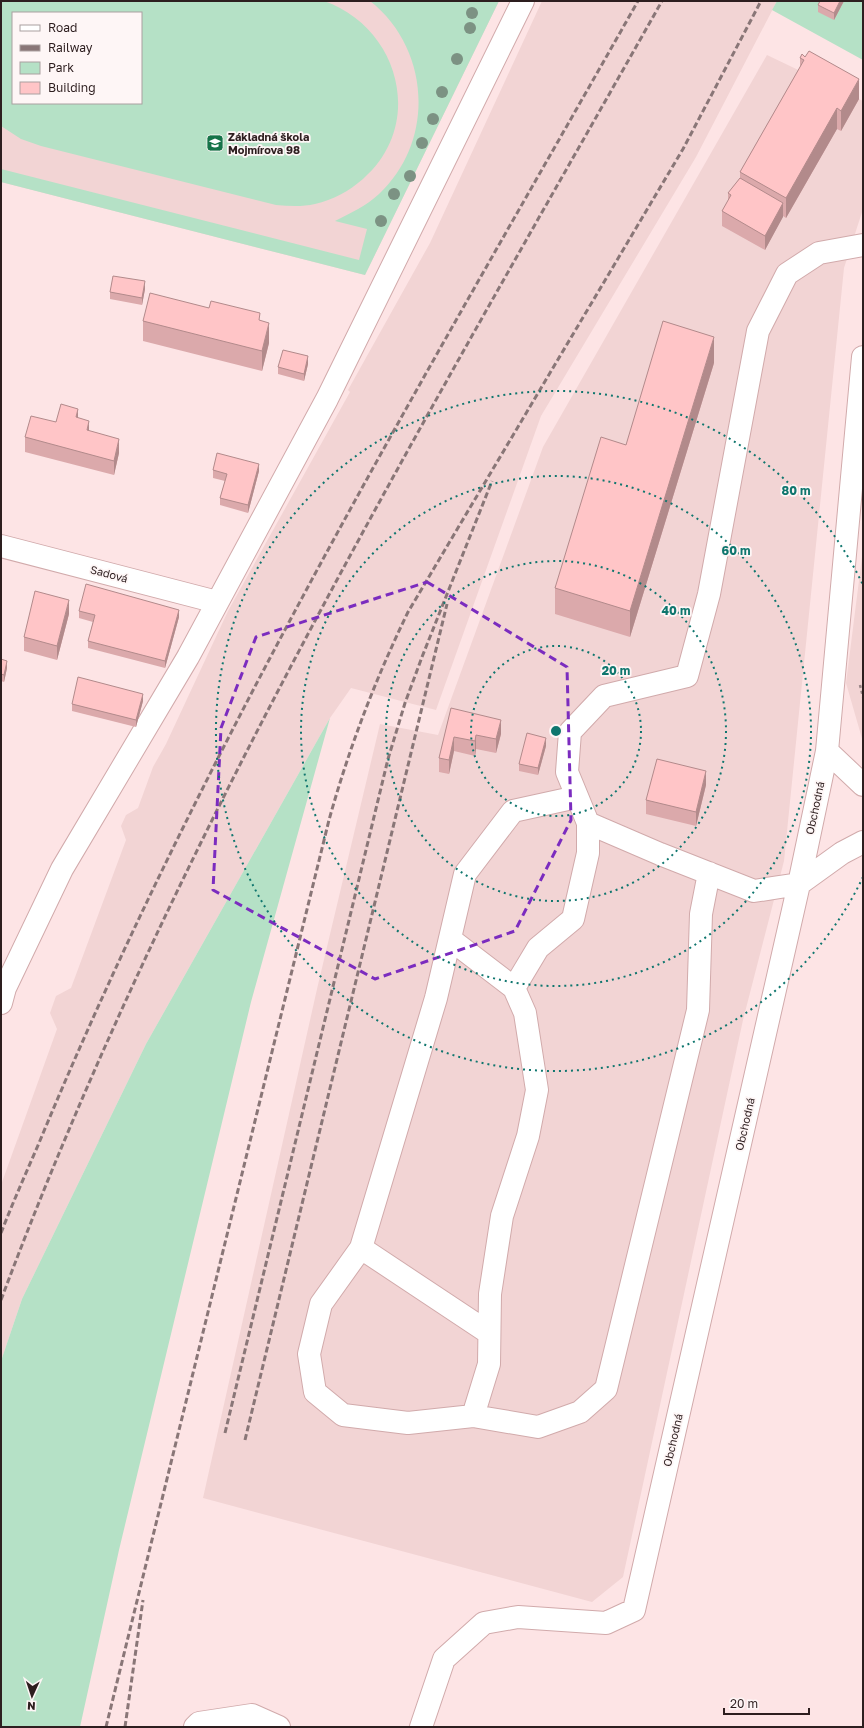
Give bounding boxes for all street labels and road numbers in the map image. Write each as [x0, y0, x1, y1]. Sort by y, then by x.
street label: Sadová [89, 562, 129, 585]
street label: Obchodná [803, 780, 826, 836]
street label: Obchodná [732, 1096, 757, 1152]
street label: Obchodná [660, 1412, 685, 1468]

